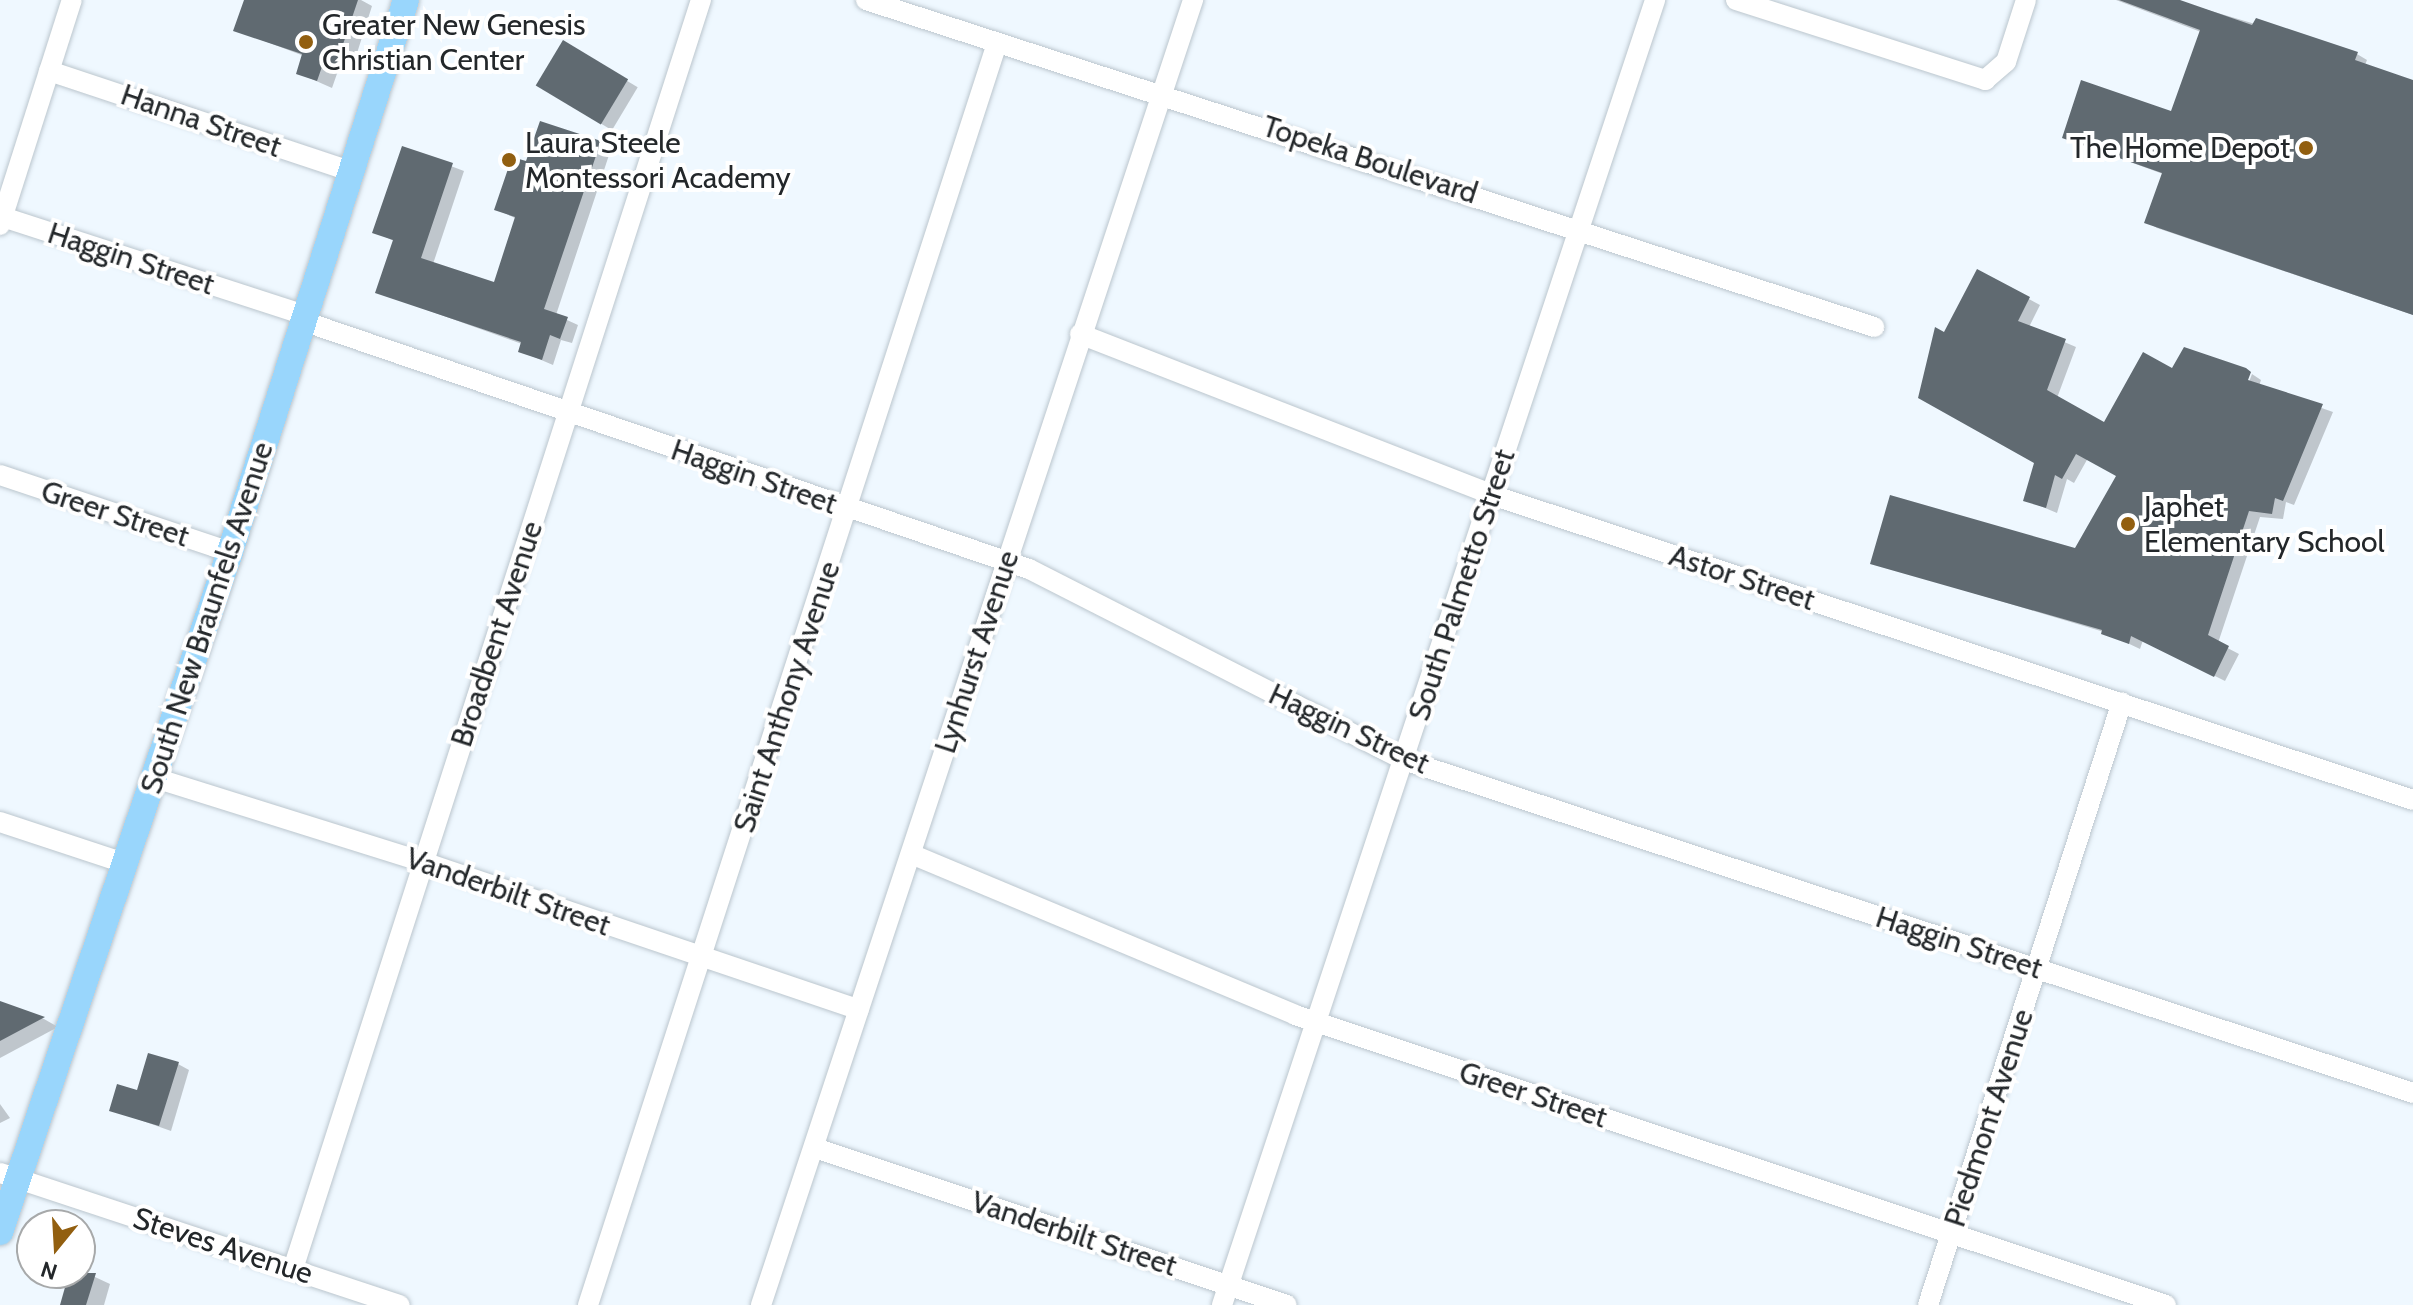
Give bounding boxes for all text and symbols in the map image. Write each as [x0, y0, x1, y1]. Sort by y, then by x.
place label: Greater New Genesis Christian Center [322, 7, 585, 78]
marker: Greater New Genesis Christian Center [297, 33, 315, 51]
street label: Hanna Street [116, 77, 286, 165]
street label: Topeka Boulevard [1258, 108, 1482, 212]
place label: Laura Steele Montessori Academy [525, 125, 791, 196]
place label: The Home Depot [2070, 130, 2290, 166]
marker: The Home Depot [2297, 139, 2315, 157]
marker: Laura Steele Montessori Academy [500, 151, 518, 169]
street label: Haggin Street [43, 215, 219, 303]
street label: Haggin Street [666, 432, 842, 522]
street label: South New Braunfels Avenue [133, 438, 281, 798]
street label: South Palmetto Street [1401, 445, 1523, 725]
street label: Greer Street [37, 473, 193, 555]
place label: Japhet Elementary School [2144, 489, 2384, 560]
marker: Japhet Elementary School [2119, 515, 2137, 533]
street label: Broadbent Avenue [444, 517, 550, 751]
street label: Astor Street [1665, 538, 1819, 618]
street label: Lynhurst Avenue [927, 546, 1027, 758]
street label: Saint Anthony Avenue [726, 557, 848, 837]
street label: Haggin Street [1263, 676, 1435, 782]
street label: Vanderbilt Street [401, 840, 615, 944]
street label: Haggin Street [1871, 899, 2047, 987]
street label: Piedmont Avenue [1937, 1005, 2041, 1231]
street label: Greer Street [1455, 1054, 1611, 1136]
street label: Vanderbilt Street [967, 1184, 1181, 1284]
street label: Steves Avenue [129, 1200, 317, 1292]
north arrow [16, 1209, 96, 1289]
text: N [37, 1255, 61, 1286]

